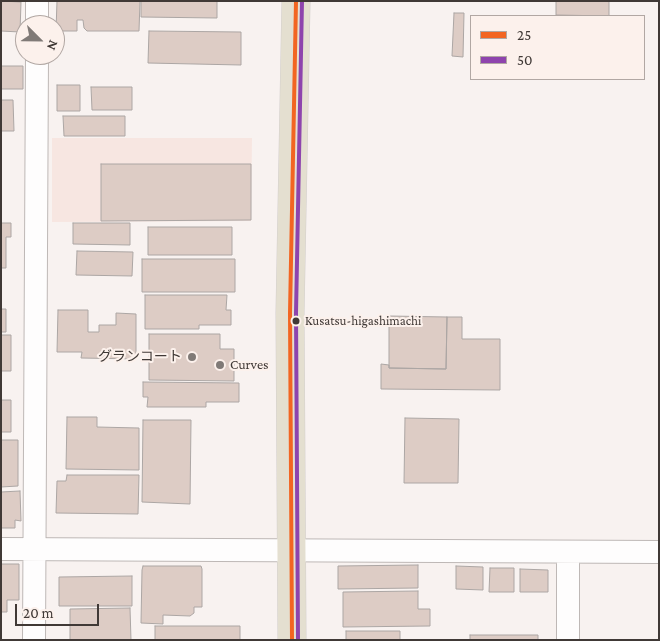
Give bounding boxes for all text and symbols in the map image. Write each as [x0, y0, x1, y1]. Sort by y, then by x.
north arrow [15, 15, 65, 65]
legend [470, 15, 645, 80]
text: 25 [517, 27, 531, 43]
text: N [44, 38, 62, 53]
text: 50 [517, 52, 533, 68]
place label: Kusatsu-higashimachi [305, 313, 421, 329]
marker: Kusatsu-higashimachi [291, 316, 301, 326]
place label: グランコート [98, 349, 182, 365]
marker: グランコート [186, 351, 198, 363]
place label: Curves [230, 357, 269, 373]
marker: Curves [214, 359, 226, 371]
scale bar [18, 594, 101, 626]
text: 20 m [23, 605, 54, 621]

